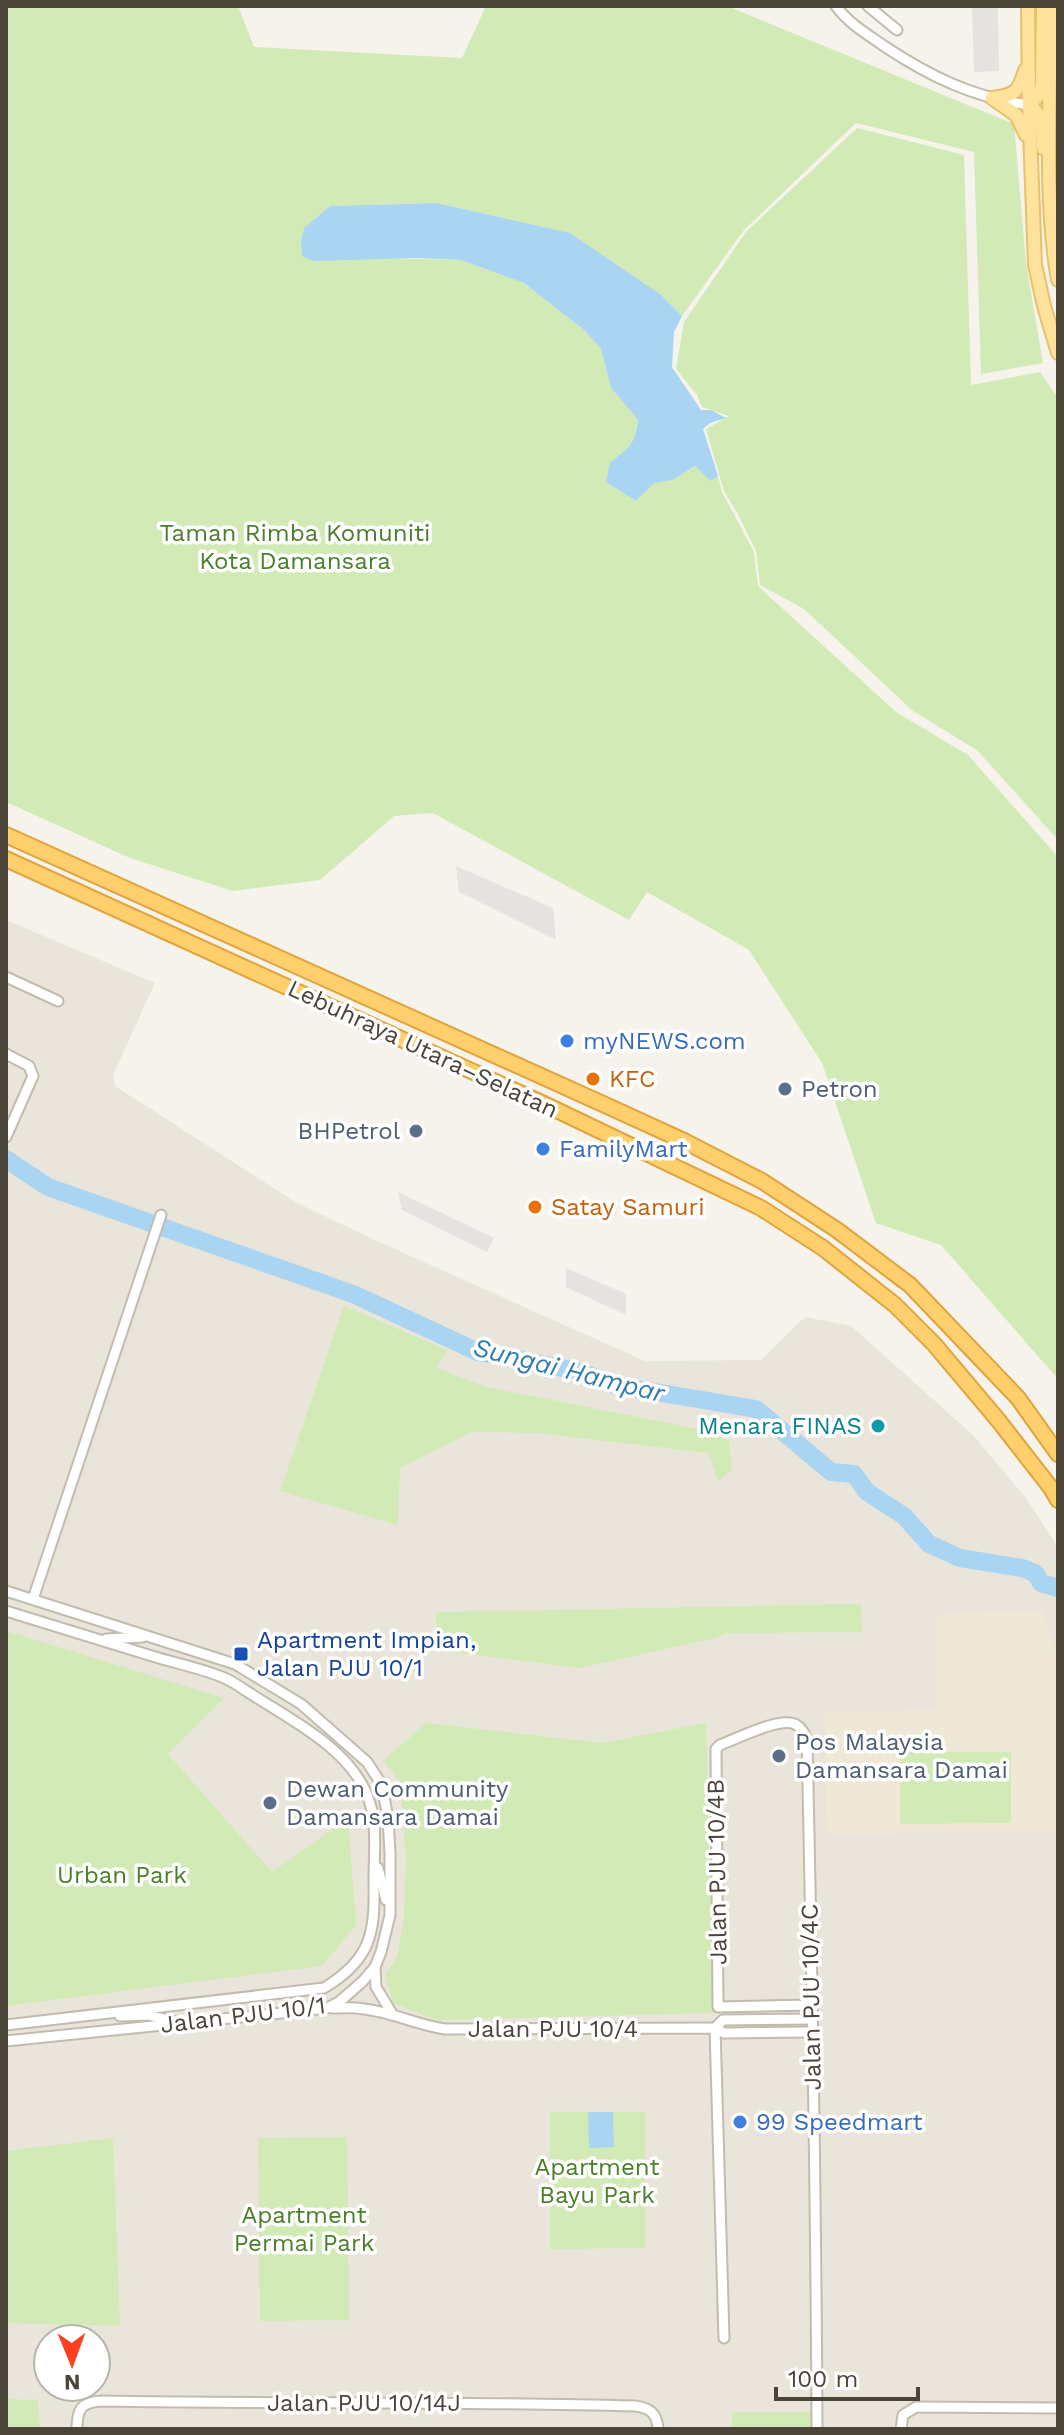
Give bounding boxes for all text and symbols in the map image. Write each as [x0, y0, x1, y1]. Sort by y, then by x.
park label: Taman Rimba Komuniti Kota Damansara [159, 519, 431, 575]
street label: Lebuhraya Utara–Selatan [283, 974, 563, 1124]
place label: myNEWS.com [583, 1027, 746, 1055]
marker: myNEWS.com [558, 1032, 576, 1050]
place label: KFC [609, 1065, 656, 1093]
marker: KFC [584, 1070, 602, 1088]
place label: Petron [801, 1075, 878, 1103]
marker: Petron [776, 1080, 794, 1098]
place label: BHPetrol [298, 1117, 401, 1145]
marker: BHPetrol [407, 1122, 425, 1140]
place label: FamilyMart [559, 1135, 687, 1163]
marker: FamilyMart [534, 1140, 552, 1158]
place label: Satay Samuri [551, 1193, 705, 1221]
marker: Satay Samuri [526, 1198, 544, 1216]
water label: Sungai Hampar [470, 1332, 669, 1408]
place label: Menara FINAS [698, 1412, 862, 1440]
marker: Menara FINAS [869, 1417, 887, 1435]
place label: Apartment Impian, Jalan PJU 10/1 [257, 1626, 476, 1682]
marker: Apartment Impian, Jalan PJU 10/1 [232, 1645, 250, 1663]
place label: Pos Malaysia Damansara Damai [795, 1728, 1008, 1784]
marker: Pos Malaysia Damansara Damai [770, 1747, 788, 1765]
place label: Dewan Community Damansara Damai [286, 1775, 509, 1831]
street label: Jalan PJU 10/4B [701, 1779, 733, 1965]
marker: Dewan Community Damansara Damai [261, 1794, 279, 1812]
park label: Urban Park [57, 1861, 187, 1889]
street label: Jalan PJU 10/4C [795, 1903, 827, 2091]
street label: Jalan PJU 10/1 [159, 1991, 327, 2039]
street label: Jalan PJU 10/4 [468, 2015, 638, 2043]
place label: 99 Speedmart [756, 2108, 922, 2136]
marker: 99 Speedmart [731, 2113, 749, 2131]
park label: Apartment Bayu Park [534, 2153, 660, 2209]
park label: Apartment Permai Park [234, 2201, 375, 2257]
north arrow [32, 2323, 112, 2403]
scale bar [776, 2351, 918, 2401]
text: 100 m [788, 2365, 858, 2393]
text: N [64, 2370, 81, 2395]
street label: Jalan PJU 10/14J [267, 2389, 461, 2417]

